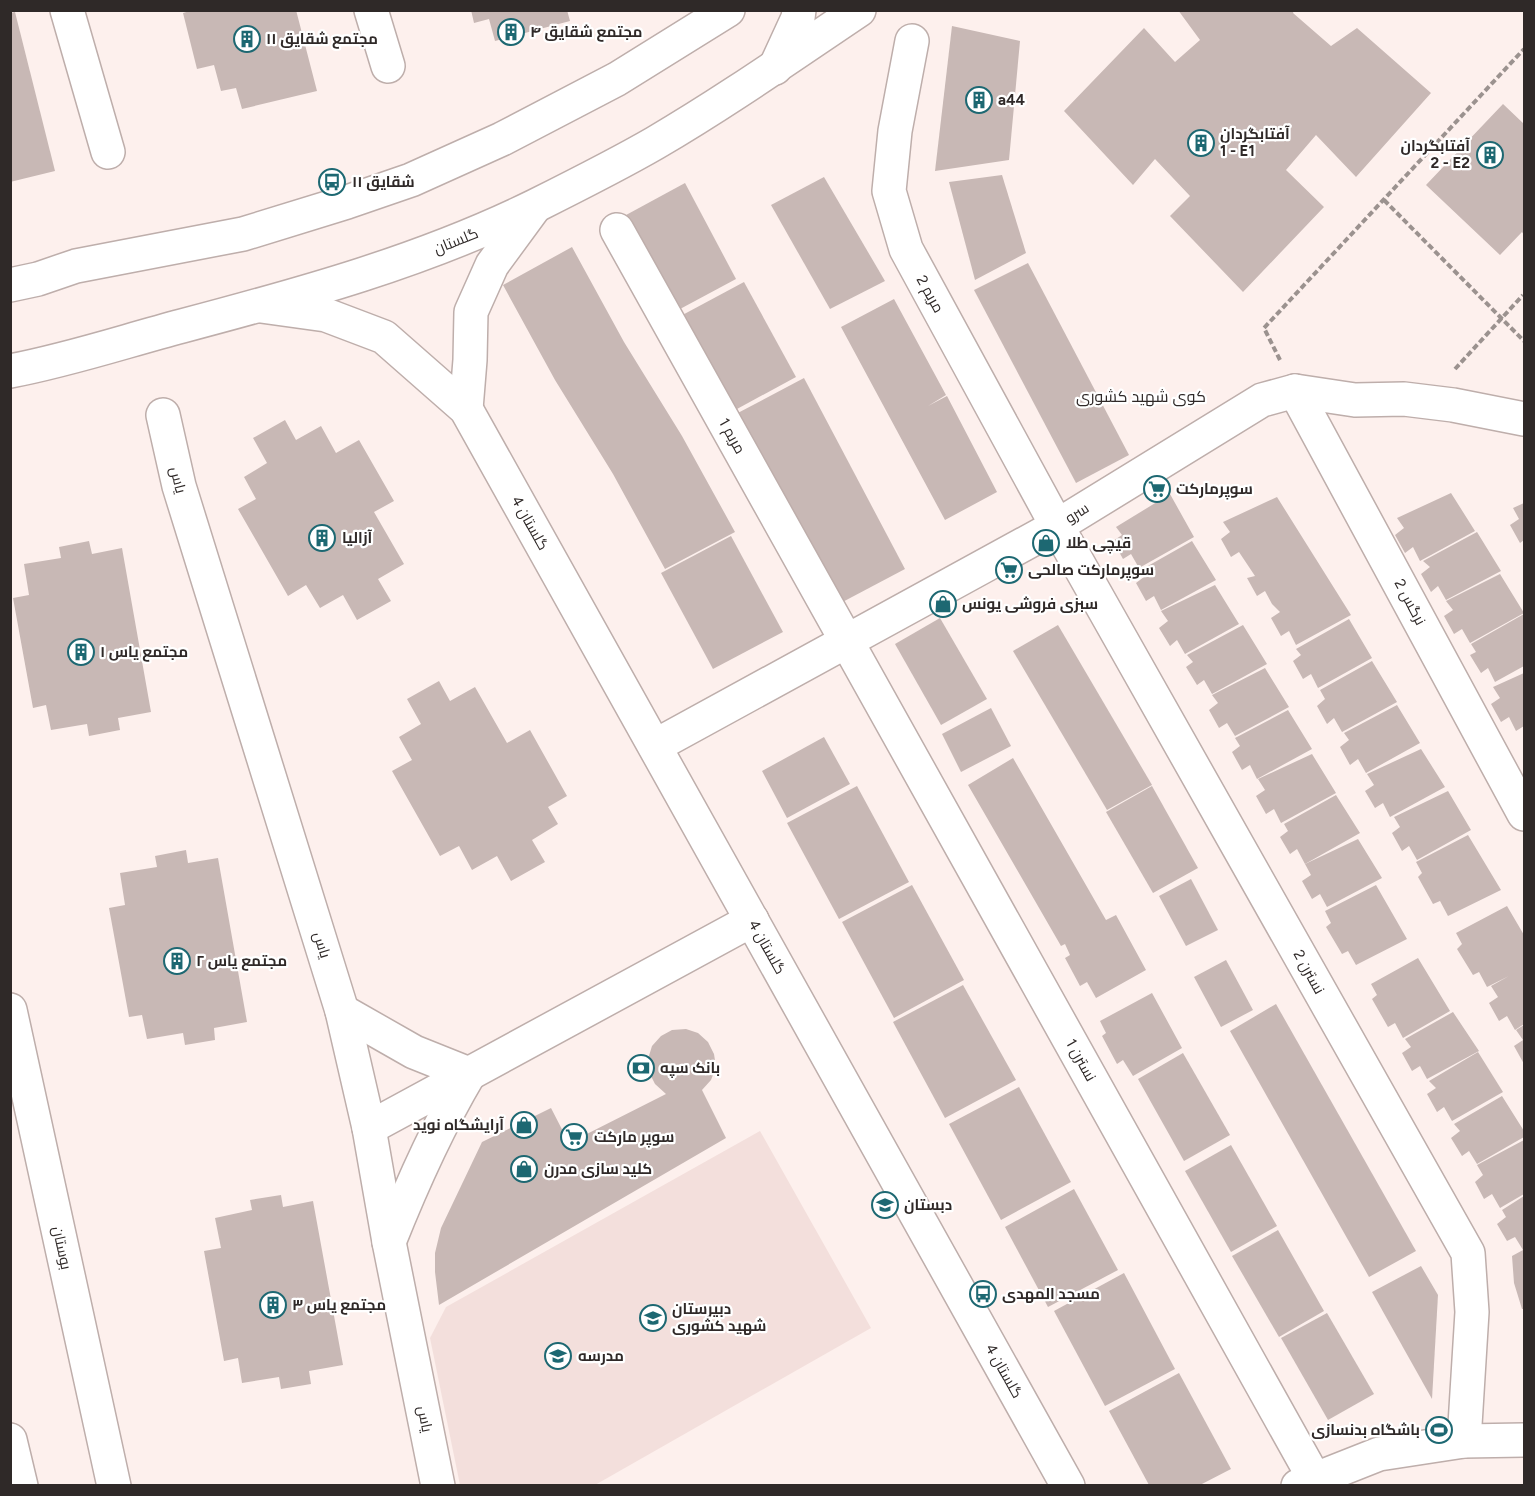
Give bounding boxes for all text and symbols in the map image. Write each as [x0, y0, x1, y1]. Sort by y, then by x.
building icon: مجتمع شقایق ۴ [496, 17, 526, 47]
place label: مجتمع شقایق ۴ [530, 23, 642, 42]
building icon: مجتمع شقایق ۱۱ [232, 24, 262, 54]
place label: مجتمع شقایق ۱۱ [266, 30, 378, 49]
building icon: a44 [964, 85, 994, 115]
place label: a44 [998, 91, 1025, 109]
place label: آفتابگردان 1 - E1 [1220, 125, 1290, 160]
building icon: آفتابگردان 1 - E1 [1186, 128, 1216, 158]
place label: آفتابگردان 2 - E2 [1400, 137, 1470, 172]
building icon: آفتابگردان 2 - E2 [1475, 140, 1505, 170]
bus stop icon: شقایق ۱۱ [317, 167, 347, 197]
place label: شقایق ۱۱ [352, 173, 415, 191]
street label: گلستان [431, 224, 481, 259]
street label: مریم 2 [912, 272, 948, 316]
district label: کوی شهید کشوری [1076, 387, 1206, 407]
street label: مریم 1 [714, 415, 749, 457]
street label: یاس [165, 465, 190, 495]
supermarket icon: سوپرمارکت [1142, 474, 1172, 504]
place label: سوپرمارکت [1176, 480, 1253, 500]
street label: گلستان 4 [507, 493, 552, 554]
street label: سرو [1062, 499, 1092, 527]
building icon: آزالیا [307, 523, 337, 553]
shop icon: قیچی طلا [1031, 528, 1061, 558]
place label: آزالیا [342, 529, 373, 547]
place label: قیچی طلا [1066, 534, 1131, 554]
supermarket icon: سوپرمارکت صالحی [994, 555, 1024, 585]
place label: سوپرمارکت صالحی [1028, 561, 1154, 581]
street label: نرگس 2 [1390, 576, 1430, 629]
shop icon: سبزی فروشی یونس [928, 589, 958, 619]
place label: سبزی فروشی یونس [962, 595, 1098, 613]
building icon: مجتمع یاس ۱ [66, 637, 96, 667]
place label: مجتمع یاس ۱ [100, 643, 188, 662]
street label: گلستان 4 [744, 917, 789, 978]
street label: یاس [309, 930, 334, 961]
building icon: مجتمع یاس ۲ [162, 946, 192, 976]
street label: نسترن 2 [1289, 947, 1328, 998]
place label: مجتمع یاس ۲ [196, 952, 287, 971]
street label: نسترن 1 [1061, 1036, 1100, 1085]
bank icon: بانک سپه [626, 1053, 656, 1083]
place label: بانک سپه [660, 1059, 720, 1078]
shop icon: آرایشگاه نوید [509, 1110, 539, 1140]
place label: آرایشگاه نوید [413, 1116, 504, 1134]
supermarket icon: سوپر مارکت [559, 1122, 589, 1152]
place label: سوپر مارکت [594, 1128, 674, 1148]
shop icon: کلید سازی مدرن [509, 1154, 539, 1184]
place label: کلید سازی مدرن [544, 1160, 652, 1178]
school or university icon: دبستان [870, 1190, 900, 1220]
place label: دبستان [904, 1196, 952, 1214]
street label: بوستان [48, 1225, 75, 1272]
bus stop icon: مسجد المهدی [968, 1279, 998, 1309]
place label: مسجد المهدی [1002, 1285, 1100, 1303]
building icon: مجتمع یاس ۳ [258, 1290, 288, 1320]
place label: مجتمع یاس ۳ [292, 1296, 386, 1315]
place label: دبیرستان شهید کشوری [672, 1300, 767, 1335]
school or university icon: دبیرستان شهید کشوری [638, 1303, 668, 1333]
school or university icon: مدرسه [543, 1341, 573, 1371]
street label: گلستان 4 [981, 1341, 1026, 1402]
place label: مدرسه [578, 1347, 624, 1365]
street label: یاس [413, 1404, 436, 1434]
sports icon: باشگاه بدنسازی [1424, 1415, 1454, 1445]
place label: باشگاه بدنسازی [1311, 1421, 1420, 1439]

